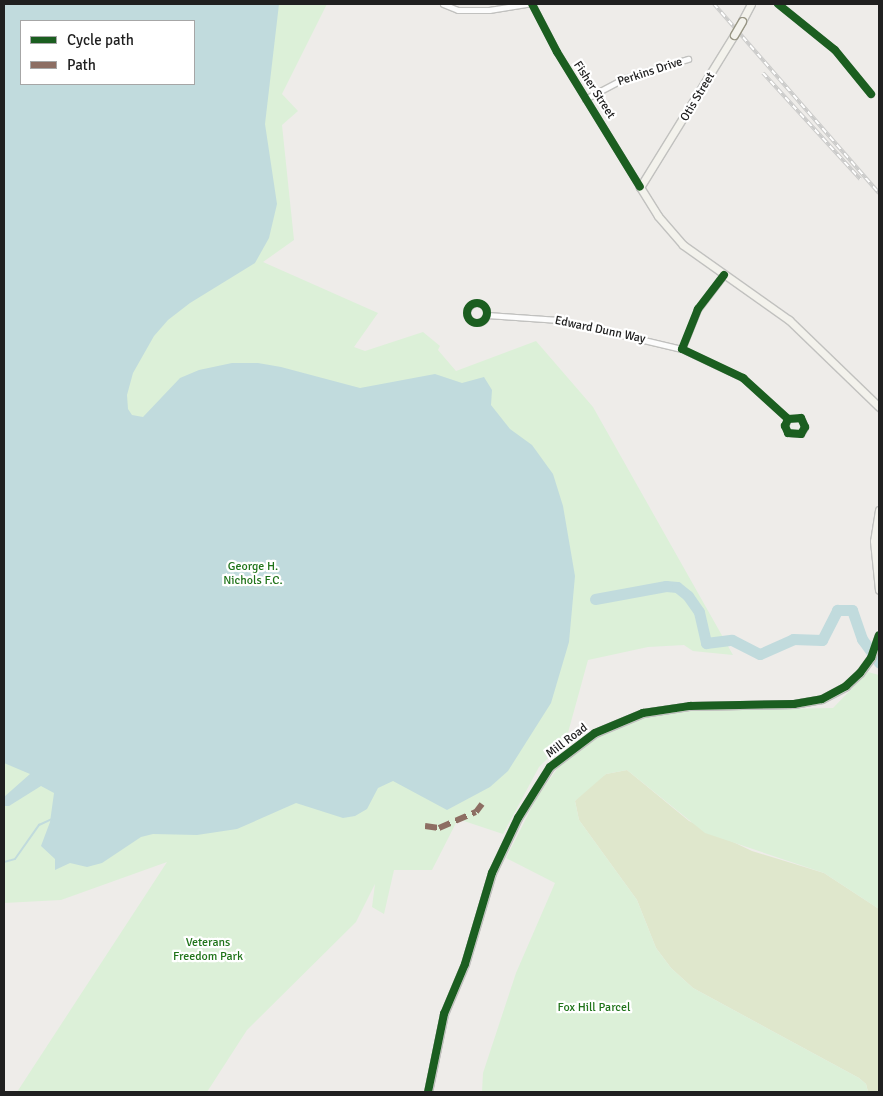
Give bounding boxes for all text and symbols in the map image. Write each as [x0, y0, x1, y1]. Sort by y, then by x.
legend [20, 20, 195, 85]
text: Cycle path [67, 31, 134, 49]
street label: Perkins Drive [616, 55, 684, 89]
text: Path [67, 56, 96, 74]
street label: Fisher Street [570, 59, 618, 121]
street label: Otis Street [678, 70, 718, 124]
street label: Edward Dunn Way [553, 313, 647, 347]
park label: George H. Nichols F.C. [223, 560, 283, 588]
street label: Mill Road [543, 721, 591, 761]
park label: Veterans Freedom Park [173, 936, 243, 964]
park label: Fox Hill Parcel [558, 1001, 630, 1015]

